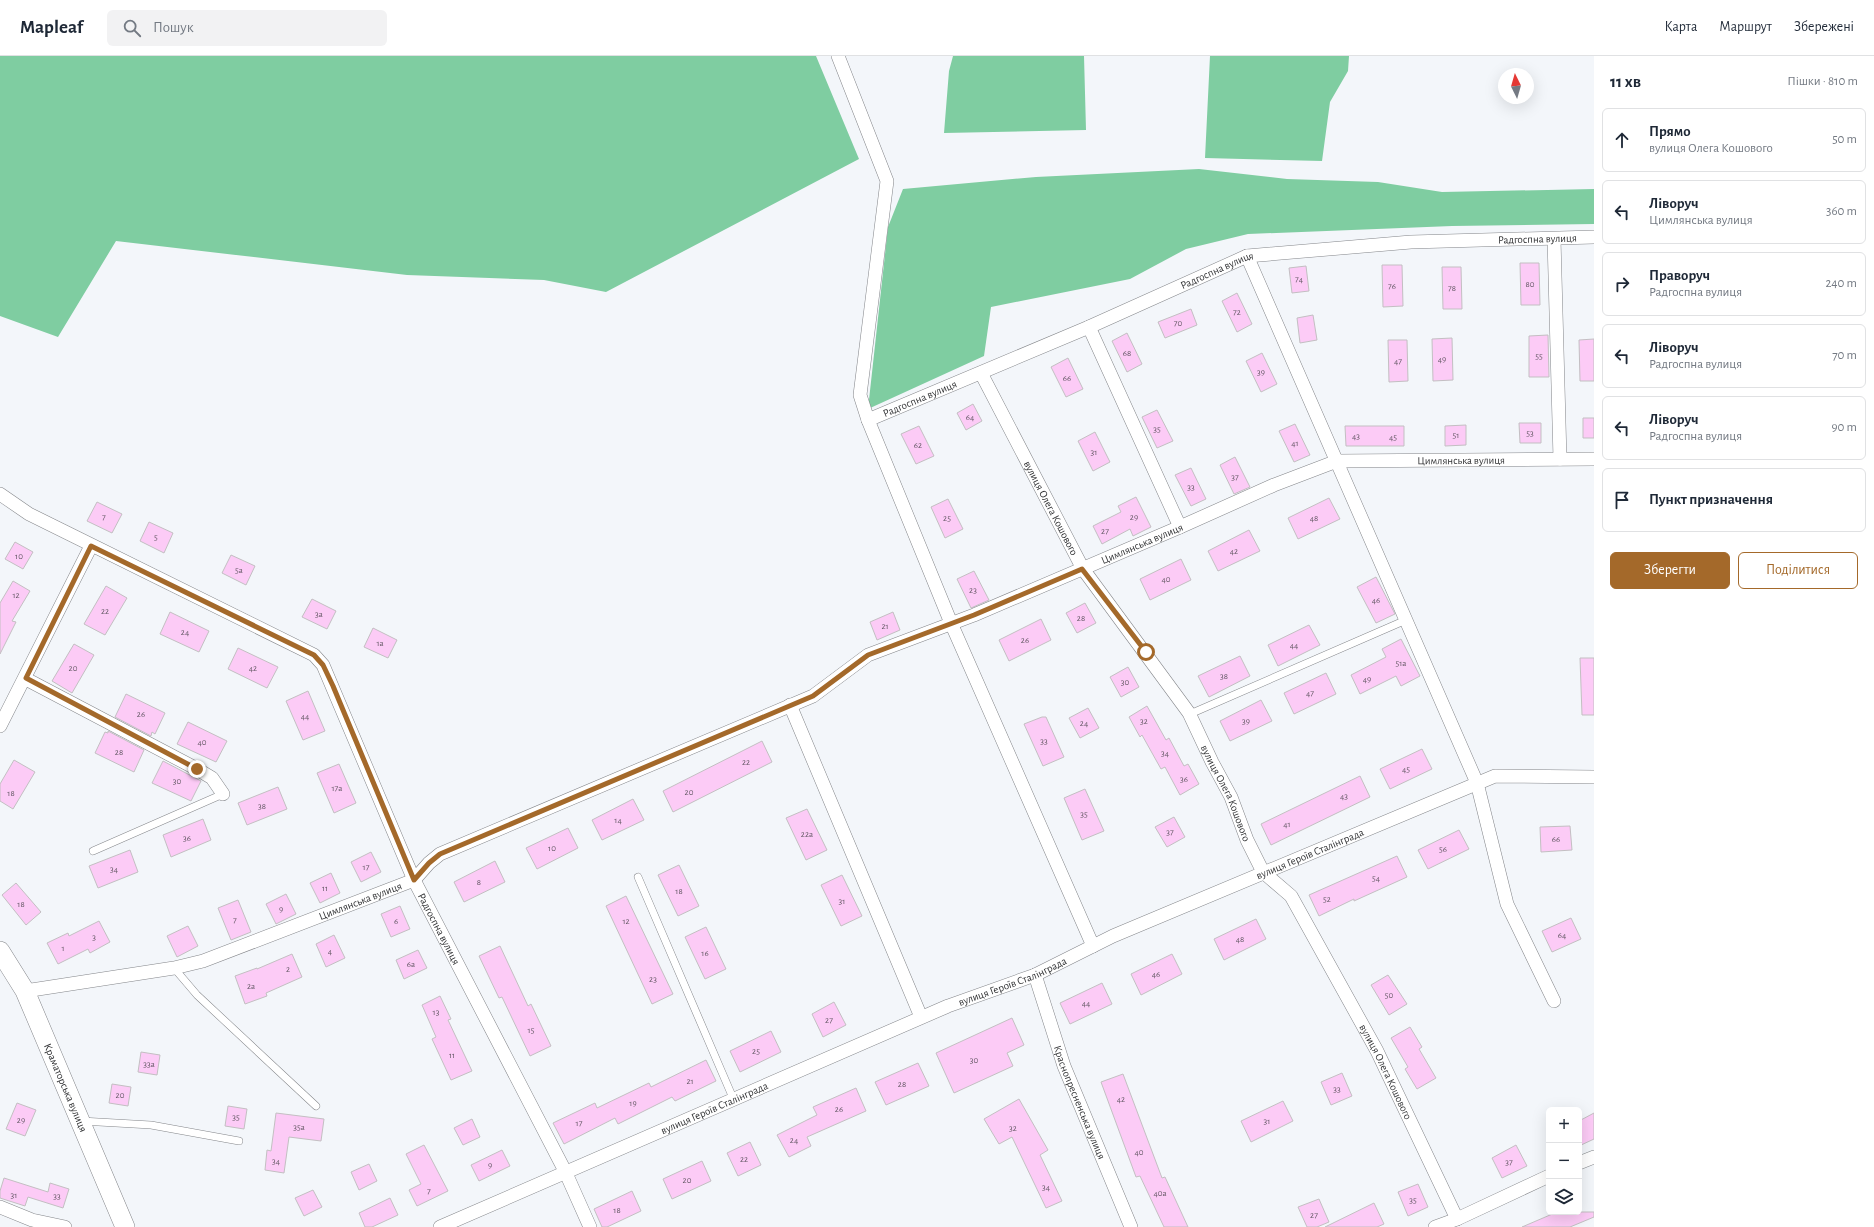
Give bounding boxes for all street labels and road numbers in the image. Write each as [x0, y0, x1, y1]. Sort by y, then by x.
street label: Радгоспна вулиця [1498, 232, 1577, 246]
street label: Радгоспна вулиця [1179, 250, 1254, 291]
street label: Радгоспна вулиця [881, 378, 958, 419]
street label: Цимлянська вулиця [1417, 455, 1505, 466]
street label: вулиця Олега Кошового [1022, 459, 1080, 557]
street label: Цимлянська вулиця [1099, 521, 1185, 566]
street label: вулиця Олега Кошового [1199, 743, 1252, 843]
street label: вулиця Героїв Сталінграда [1255, 827, 1365, 881]
street label: Цимлянська вулиця [317, 880, 403, 922]
street label: Радгоспна вулиця [416, 891, 462, 967]
street label: вулиця Героїв Сталінграда [957, 955, 1068, 1008]
street label: вулиця Олега Кошового [1357, 1022, 1414, 1121]
street label: Краматорська вулиця [42, 1042, 89, 1134]
street label: Краснопресненська вулиця [1052, 1044, 1107, 1161]
street label: вулиця Героїв Сталінграда [659, 1080, 770, 1136]

